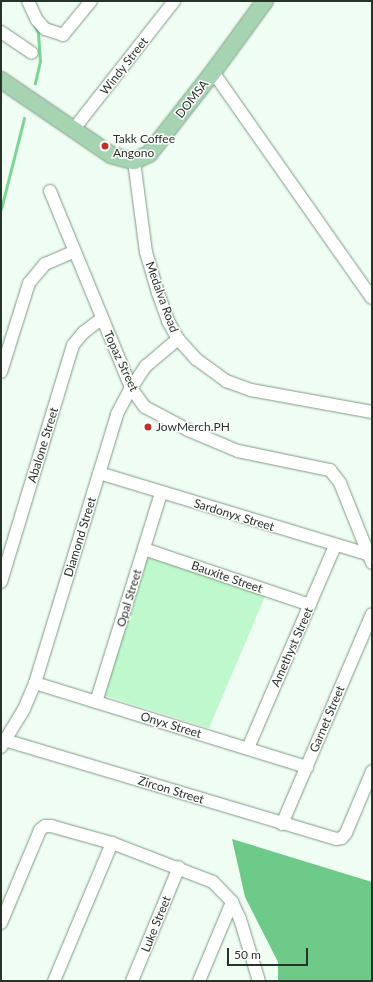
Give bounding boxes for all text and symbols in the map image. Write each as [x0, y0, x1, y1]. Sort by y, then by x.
street label: Windy Street [97, 34, 151, 98]
street label: DOMSA [173, 77, 211, 121]
place label: Takk Coffee Angono [113, 132, 175, 160]
marker: Takk Coffee Angono [100, 141, 110, 151]
street label: Medalva Road [142, 260, 182, 334]
street label: Topaz Street [101, 328, 141, 394]
street label: Abalone Street [25, 406, 61, 484]
place label: JowMerch.PH [156, 420, 230, 434]
marker: JowMerch.PH [143, 422, 153, 432]
street label: Diamond Street [61, 495, 99, 579]
street label: Sardonyx Street [192, 496, 276, 534]
street label: Bauxite Street [189, 558, 265, 596]
street label: Opal Street [113, 567, 145, 629]
street label: Amethyst Street [268, 605, 316, 689]
street label: Garnet Street [306, 683, 348, 755]
street label: Onyx Street [139, 709, 203, 741]
street label: Zircon Street [136, 773, 206, 807]
street label: Luke Street [138, 894, 174, 954]
scale bar [229, 940, 310, 966]
text: 50 m [234, 947, 261, 962]

